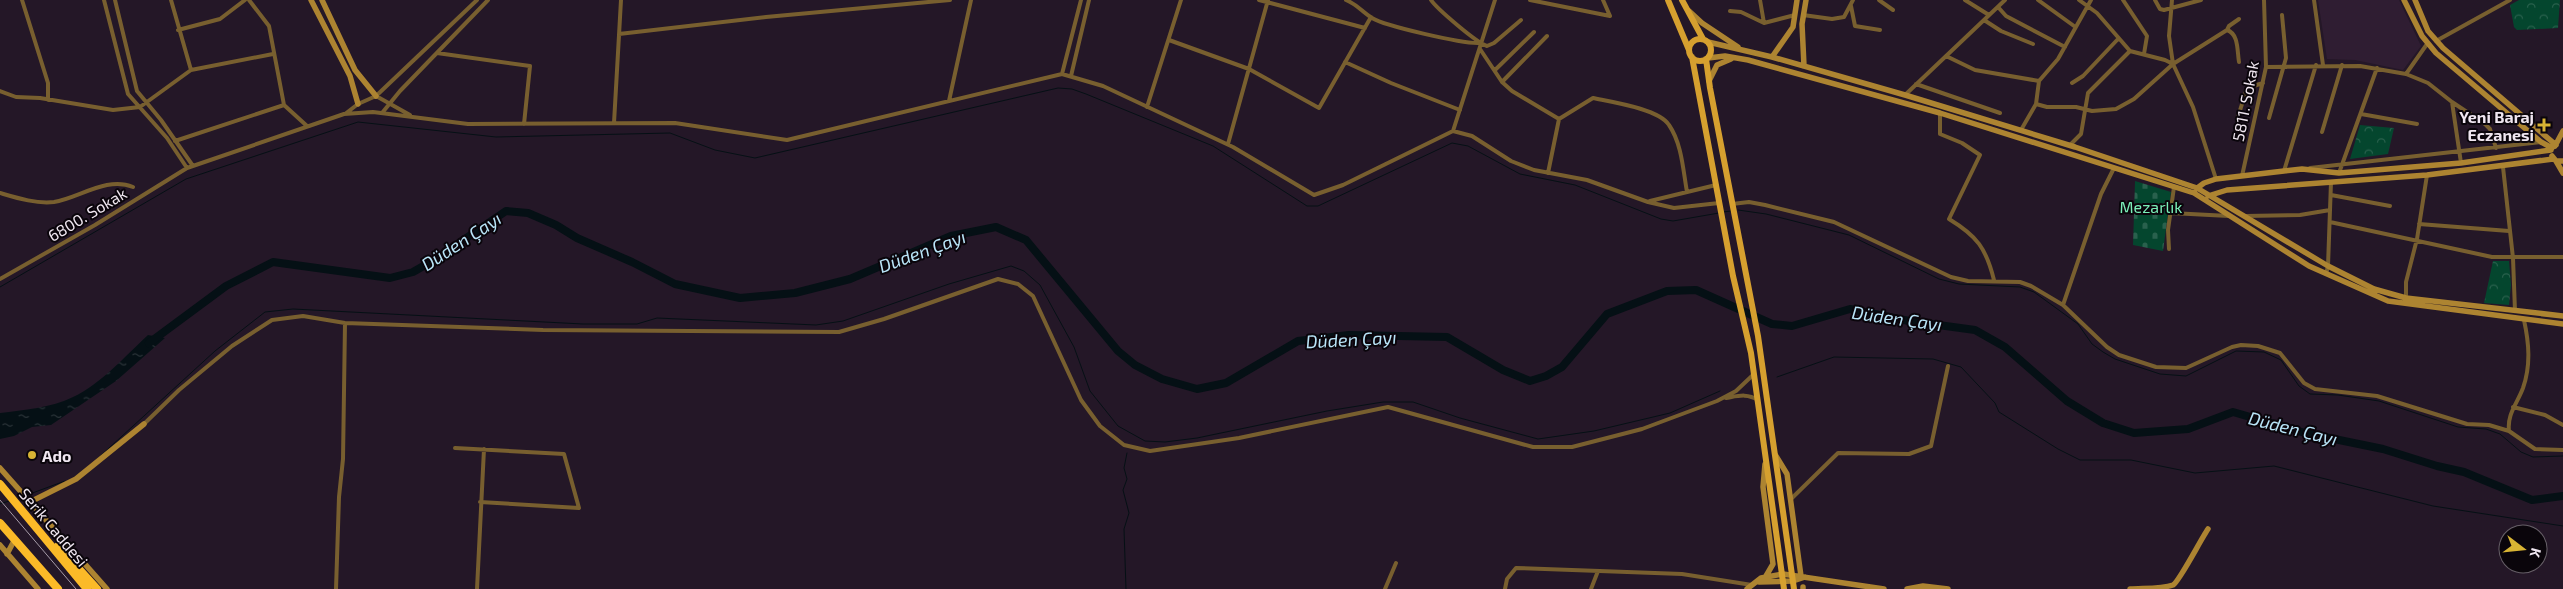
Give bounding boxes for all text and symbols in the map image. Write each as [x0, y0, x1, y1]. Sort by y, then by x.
street label: 5811. Sokak [2228, 59, 2262, 143]
place label: Yeni Baraj Eczanesi [2459, 107, 2534, 144]
marker: Yeni Baraj Eczanesi [2538, 119, 2550, 131]
street label: 6800. Sokak [44, 183, 130, 245]
park label: Mezarlık [2120, 197, 2182, 216]
water label: Düden Çayı [417, 207, 506, 276]
water label: Düden Çayı [875, 225, 969, 278]
water label: Düden Çayı [1850, 301, 1944, 336]
water label: Düden Çayı [1305, 326, 1397, 353]
water label: Düden Çayı [2246, 406, 2340, 451]
place label: Ado [42, 446, 71, 465]
marker: Ado [26, 449, 38, 461]
street label: Serik Caddesi [16, 484, 92, 570]
north arrow [2498, 524, 2548, 574]
text: K [2527, 546, 2545, 559]

